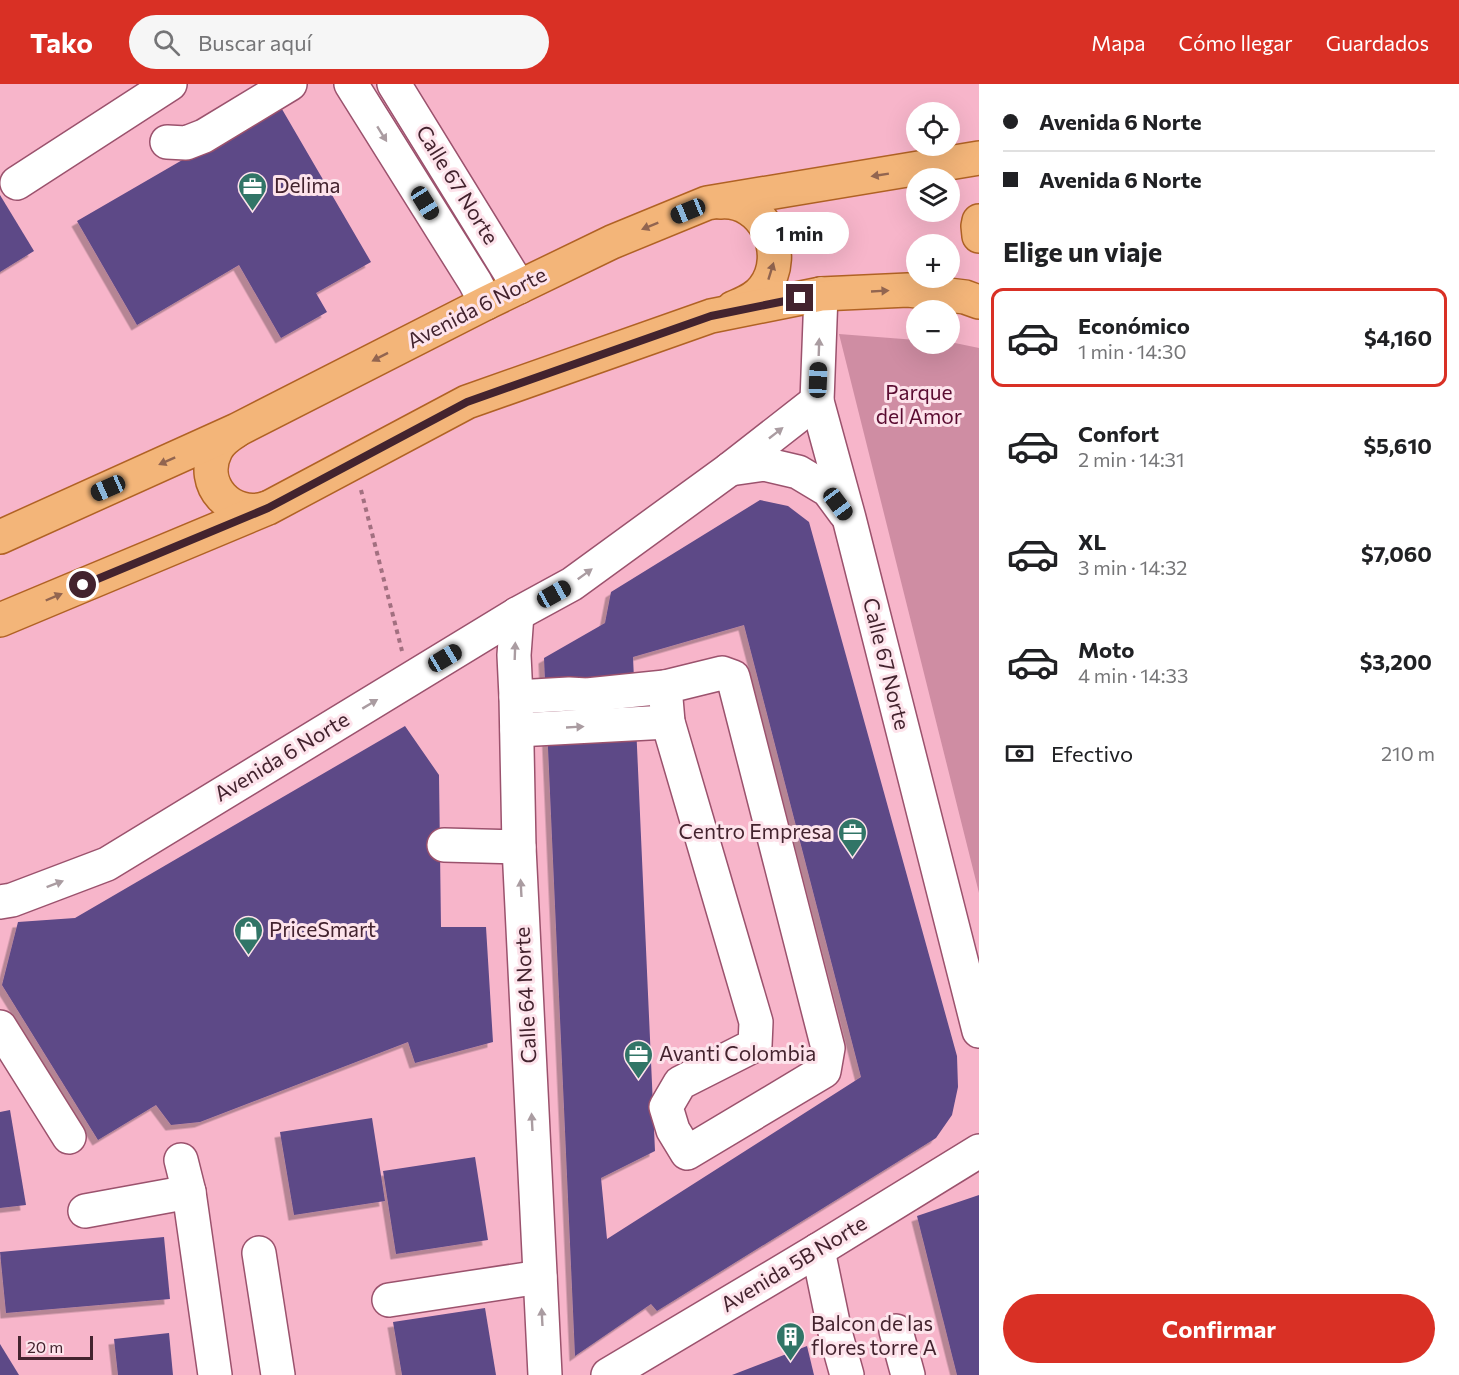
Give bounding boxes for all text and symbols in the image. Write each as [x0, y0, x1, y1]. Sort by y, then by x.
search box [129, 15, 549, 69]
text: Tako [30, 25, 93, 59]
icon: search [150, 26, 183, 59]
text: Buscar aquí [198, 29, 312, 56]
text: Mapa [1091, 30, 1146, 55]
text: Cómo llegar [1179, 30, 1293, 55]
text: Guardados [1326, 30, 1429, 55]
map controls [906, 102, 960, 354]
button: locate [906, 102, 960, 156]
text: Avenida 6 Norte [1039, 108, 1202, 135]
street label: Calle 67 Norte [412, 120, 505, 248]
one-way arrow [376, 126, 387, 142]
text: Avenida 6 Norte [1039, 166, 1202, 193]
button: layers [906, 168, 960, 222]
office icon: Delima [237, 170, 269, 212]
one-way arrow [870, 170, 889, 179]
place label: Delima [274, 172, 341, 197]
car [408, 183, 442, 223]
car [668, 196, 708, 226]
callout: 1 min [750, 211, 850, 253]
one-way arrow [640, 221, 658, 231]
text: 1 min [776, 221, 823, 245]
button: + [906, 234, 960, 288]
text: Elige un viaje [1003, 235, 1162, 268]
street label: Avenida 6 Norte [403, 261, 550, 352]
one-way arrow [767, 261, 776, 279]
route end [786, 284, 813, 311]
one-way arrow [870, 287, 889, 296]
button: − [906, 300, 960, 354]
icon: car [1006, 311, 1060, 365]
text: Económico [1078, 312, 1190, 339]
text: $4,160 [1364, 324, 1432, 351]
one-way arrow [814, 338, 823, 357]
text: 1 min · 14:30 [1078, 339, 1187, 363]
one-way arrow [371, 352, 388, 362]
car [808, 362, 828, 398]
park label: Parque del Amor [876, 379, 962, 428]
icon: car [1006, 419, 1060, 473]
text: Confort [1078, 420, 1159, 447]
one-way arrow [768, 426, 784, 439]
text: $5,610 [1363, 432, 1432, 459]
text: 2 min · 14:31 [1078, 447, 1185, 471]
one-way arrow [159, 457, 176, 466]
car [88, 472, 128, 504]
car [820, 484, 856, 524]
icon: car [1006, 527, 1060, 581]
text: XL [1078, 528, 1106, 555]
text: $7,060 [1361, 540, 1432, 567]
text: 3 min · 14:32 [1078, 555, 1187, 579]
one-way arrow [577, 568, 593, 580]
route start [69, 571, 96, 598]
car [534, 577, 574, 611]
one-way arrow [45, 592, 63, 601]
street label: Calle 67 Norte [859, 595, 916, 732]
icon: car [1006, 635, 1060, 689]
text: Moto [1078, 636, 1134, 663]
car [425, 641, 465, 675]
one-way arrow [510, 642, 520, 661]
text: $3,200 [1360, 648, 1432, 675]
text: 4 min · 14:33 [1078, 663, 1188, 687]
one-way arrow [362, 698, 378, 709]
street label: Avenida 6 Norte [209, 706, 353, 806]
one-way arrow [565, 722, 584, 732]
icon: cash [1003, 737, 1036, 770]
text: Efectivo [1051, 740, 1133, 767]
text: 210 m [1381, 741, 1435, 765]
office icon: Centro Empresa [837, 816, 869, 858]
place label: Centro Empresa [678, 818, 832, 843]
one-way arrow [46, 878, 64, 888]
one-way arrow [516, 878, 525, 897]
shop icon: PriceSmart [232, 914, 264, 956]
place label: PriceSmart [269, 916, 376, 941]
street label: Calle 64 Norte [508, 926, 541, 1064]
office icon: Avanti Colombia [622, 1038, 654, 1080]
place label: Avanti Colombia [659, 1040, 816, 1065]
one-way arrow [528, 1112, 537, 1131]
street label: Avenida 5B Norte [716, 1209, 871, 1316]
button: Confirmar [1003, 1294, 1435, 1363]
one-way arrow [537, 1307, 546, 1326]
place label: Balcon de las flores torre A [811, 1310, 937, 1359]
building icon: Balcon de las flores torre A [774, 1320, 806, 1362]
scale bar [18, 1333, 93, 1360]
text: 20 m [27, 1337, 63, 1356]

